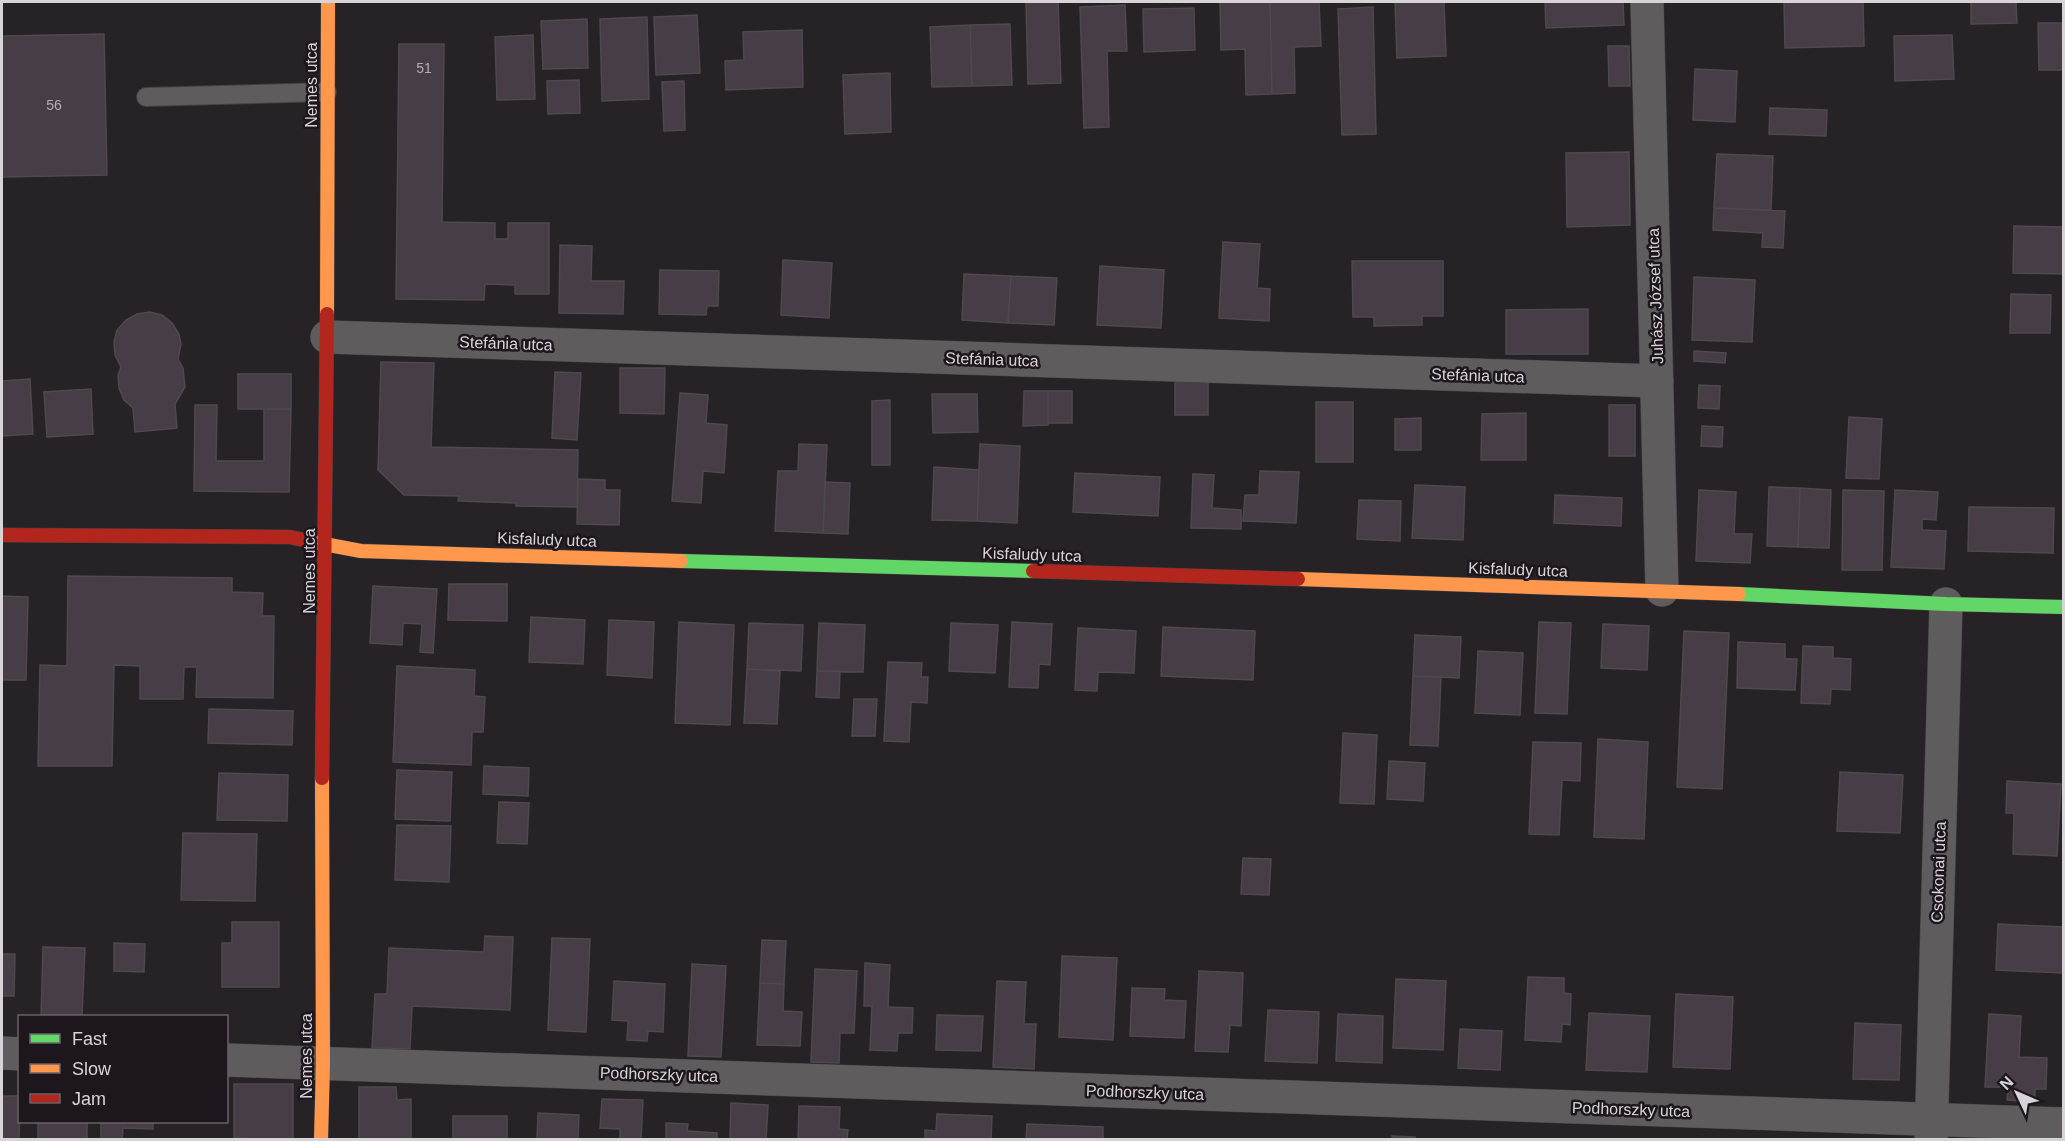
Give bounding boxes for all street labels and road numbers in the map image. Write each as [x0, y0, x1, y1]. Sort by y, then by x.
street label: Nemes utca [303, 42, 320, 128]
street label: Juhász József utca [1645, 228, 1666, 364]
street label: Stefánia utca [459, 333, 553, 354]
street label: Stefánia utca [945, 349, 1039, 370]
street label: Stefánia utca [1431, 365, 1525, 386]
street label: Nemes utca [301, 528, 318, 614]
street label: Kisfaludy utca [497, 529, 597, 550]
street label: Kisfaludy utca [982, 544, 1082, 565]
street label: Kisfaludy utca [1468, 559, 1568, 580]
street label: Csokonai utca [1928, 821, 1949, 923]
street label: Nemes utca [298, 1013, 315, 1099]
street label: Podhorszky utca [600, 1064, 718, 1085]
street label: Podhorszky utca [1086, 1082, 1204, 1103]
street label: Podhorszky utca [1572, 1099, 1690, 1120]

